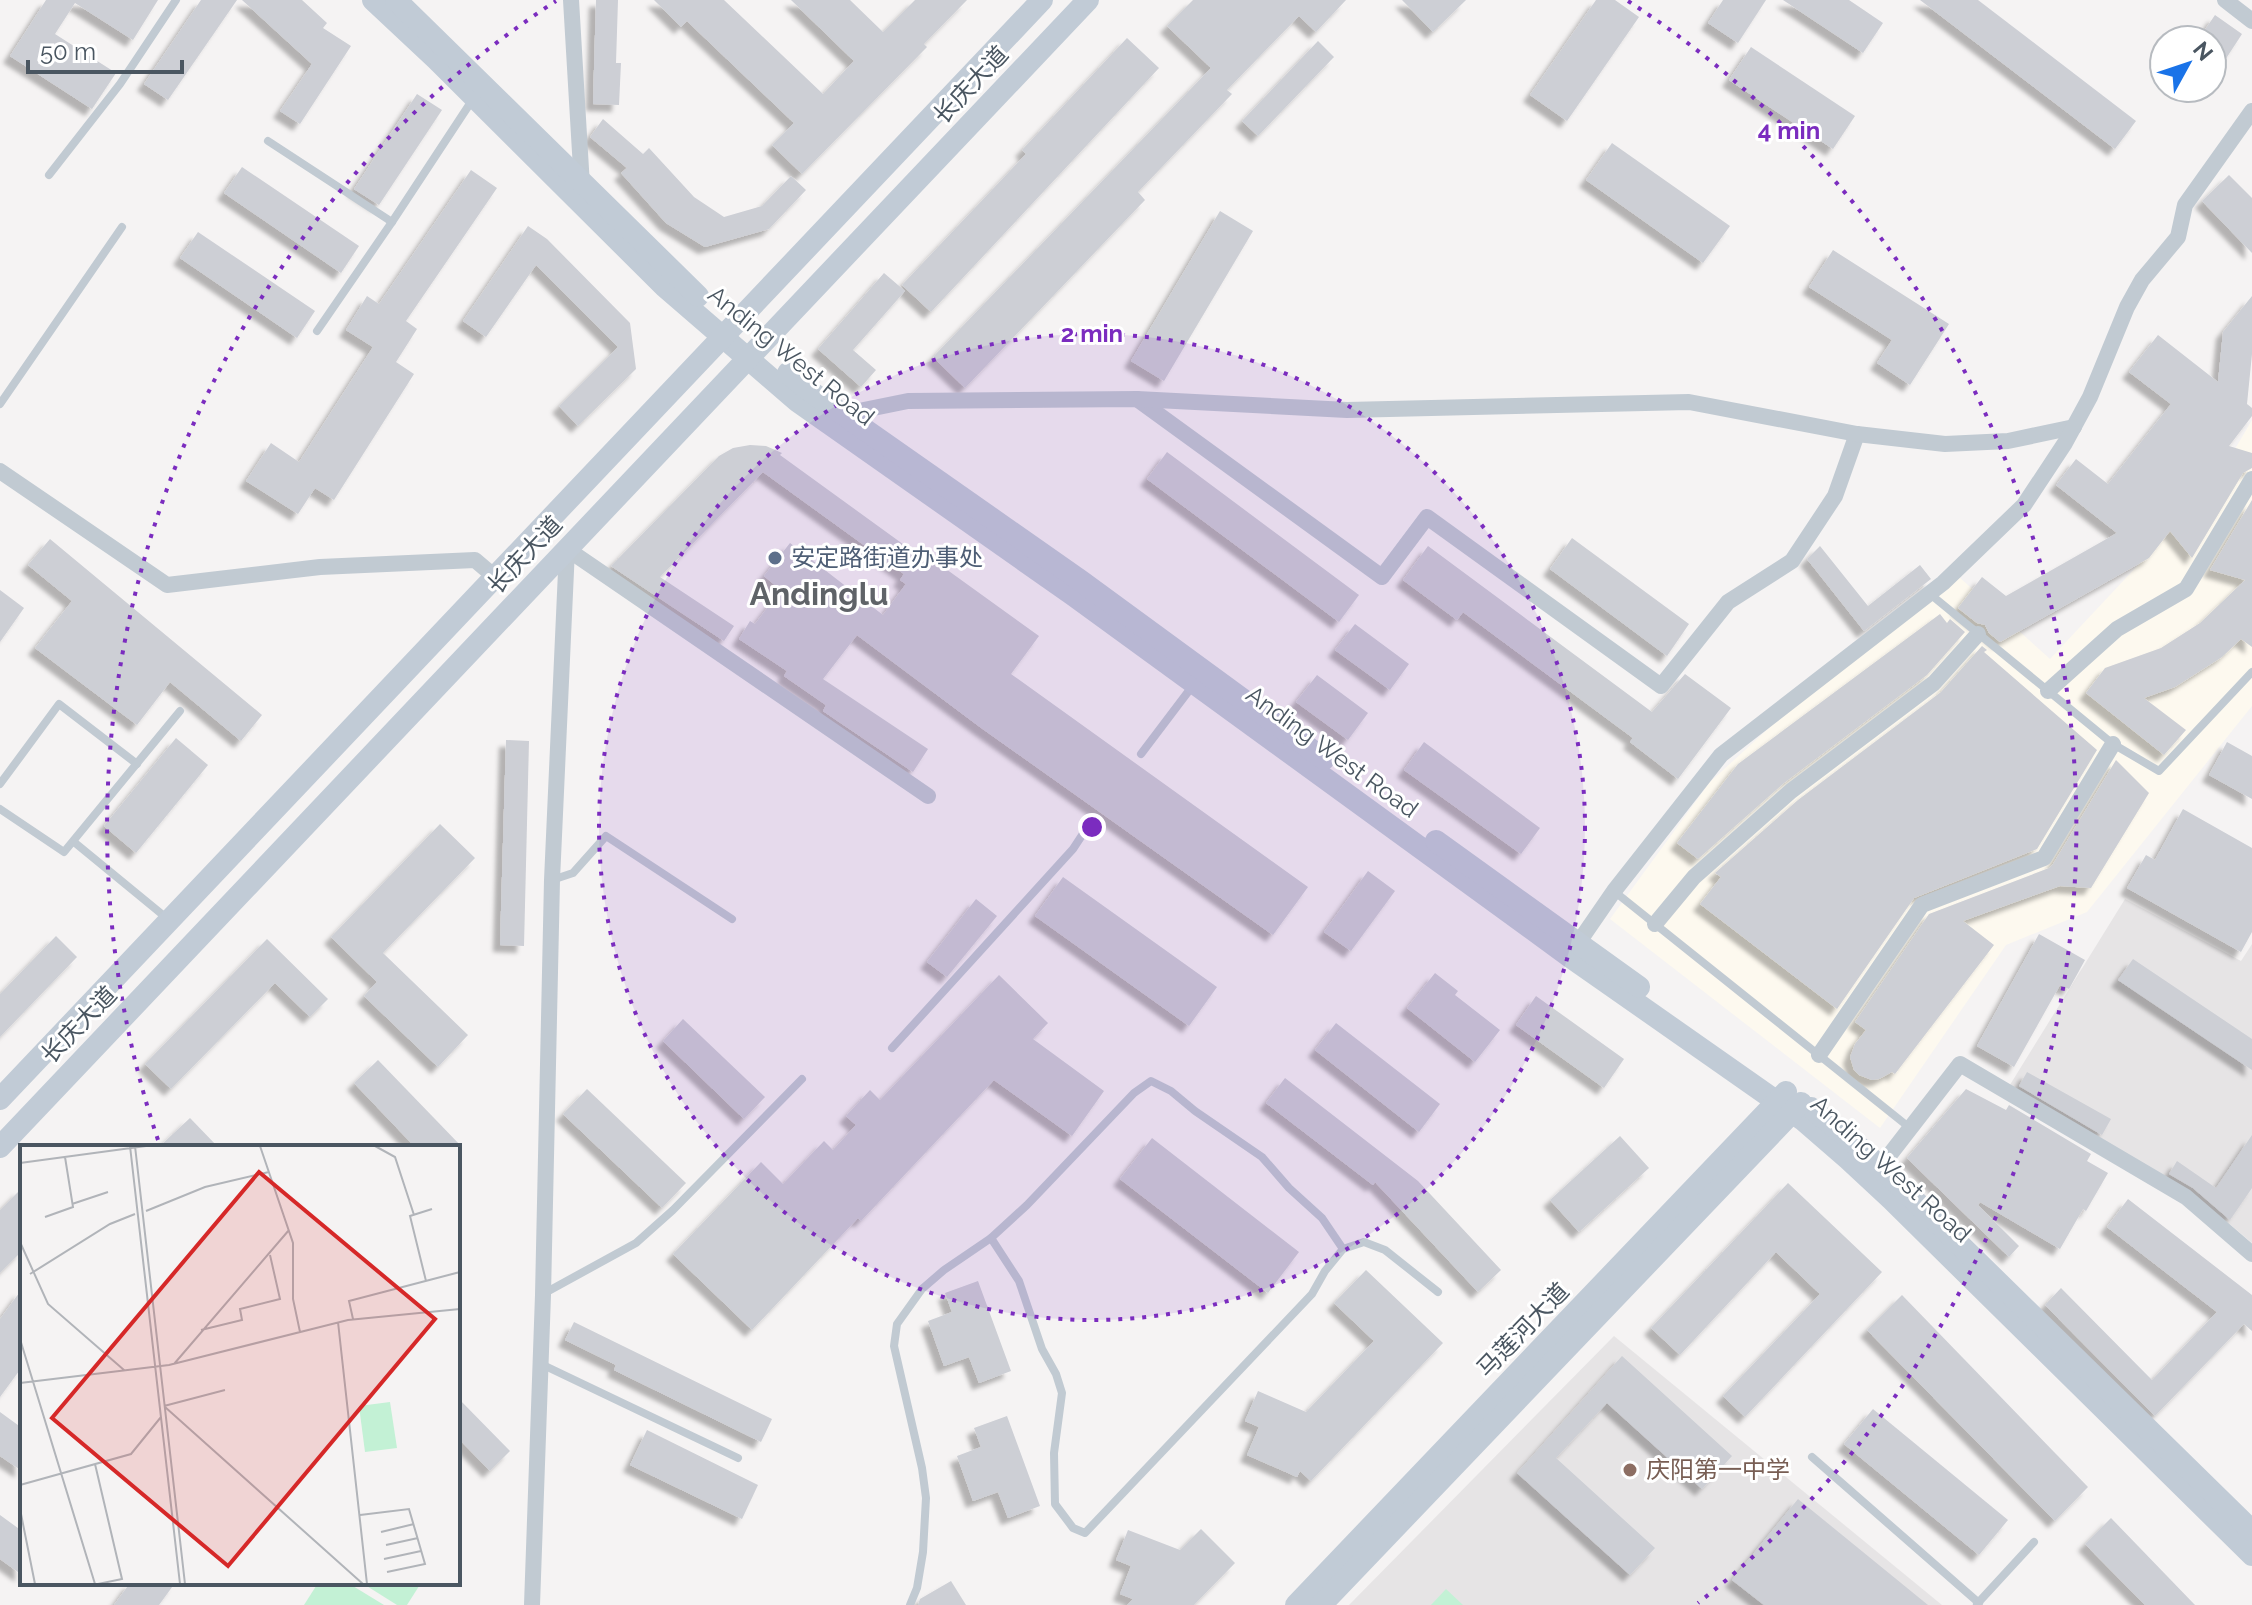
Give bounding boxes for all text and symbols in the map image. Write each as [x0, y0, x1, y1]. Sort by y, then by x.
scale bar [28, 24, 182, 74]
north arrow [2148, 24, 2228, 104]
text: N [2188, 36, 2219, 66]
text: 50 m [40, 37, 96, 66]
street label: 长庆大道 [927, 40, 1014, 130]
text: 4 min [1758, 116, 1820, 145]
street label: Anding West Road [702, 280, 880, 432]
text: 2 min [1061, 319, 1123, 348]
street label: 长庆大道 [481, 510, 568, 600]
place label: 安定路街道办事处 [791, 543, 983, 572]
marker: 安定路街道办事处 [766, 549, 784, 567]
district label: Andinglu [749, 575, 889, 612]
street label: Anding West Road [1241, 679, 1424, 824]
centre of rings [1078, 813, 1106, 841]
street label: 长庆大道 [35, 980, 122, 1069]
street label: Anding West Road [1805, 1089, 1977, 1248]
inset map [20, 1145, 460, 1585]
street label: 马莲河大道 [1471, 1276, 1575, 1383]
place label: 庆阳第一中学 [1646, 1455, 1790, 1484]
marker: 庆阳第一中学 [1621, 1461, 1639, 1479]

